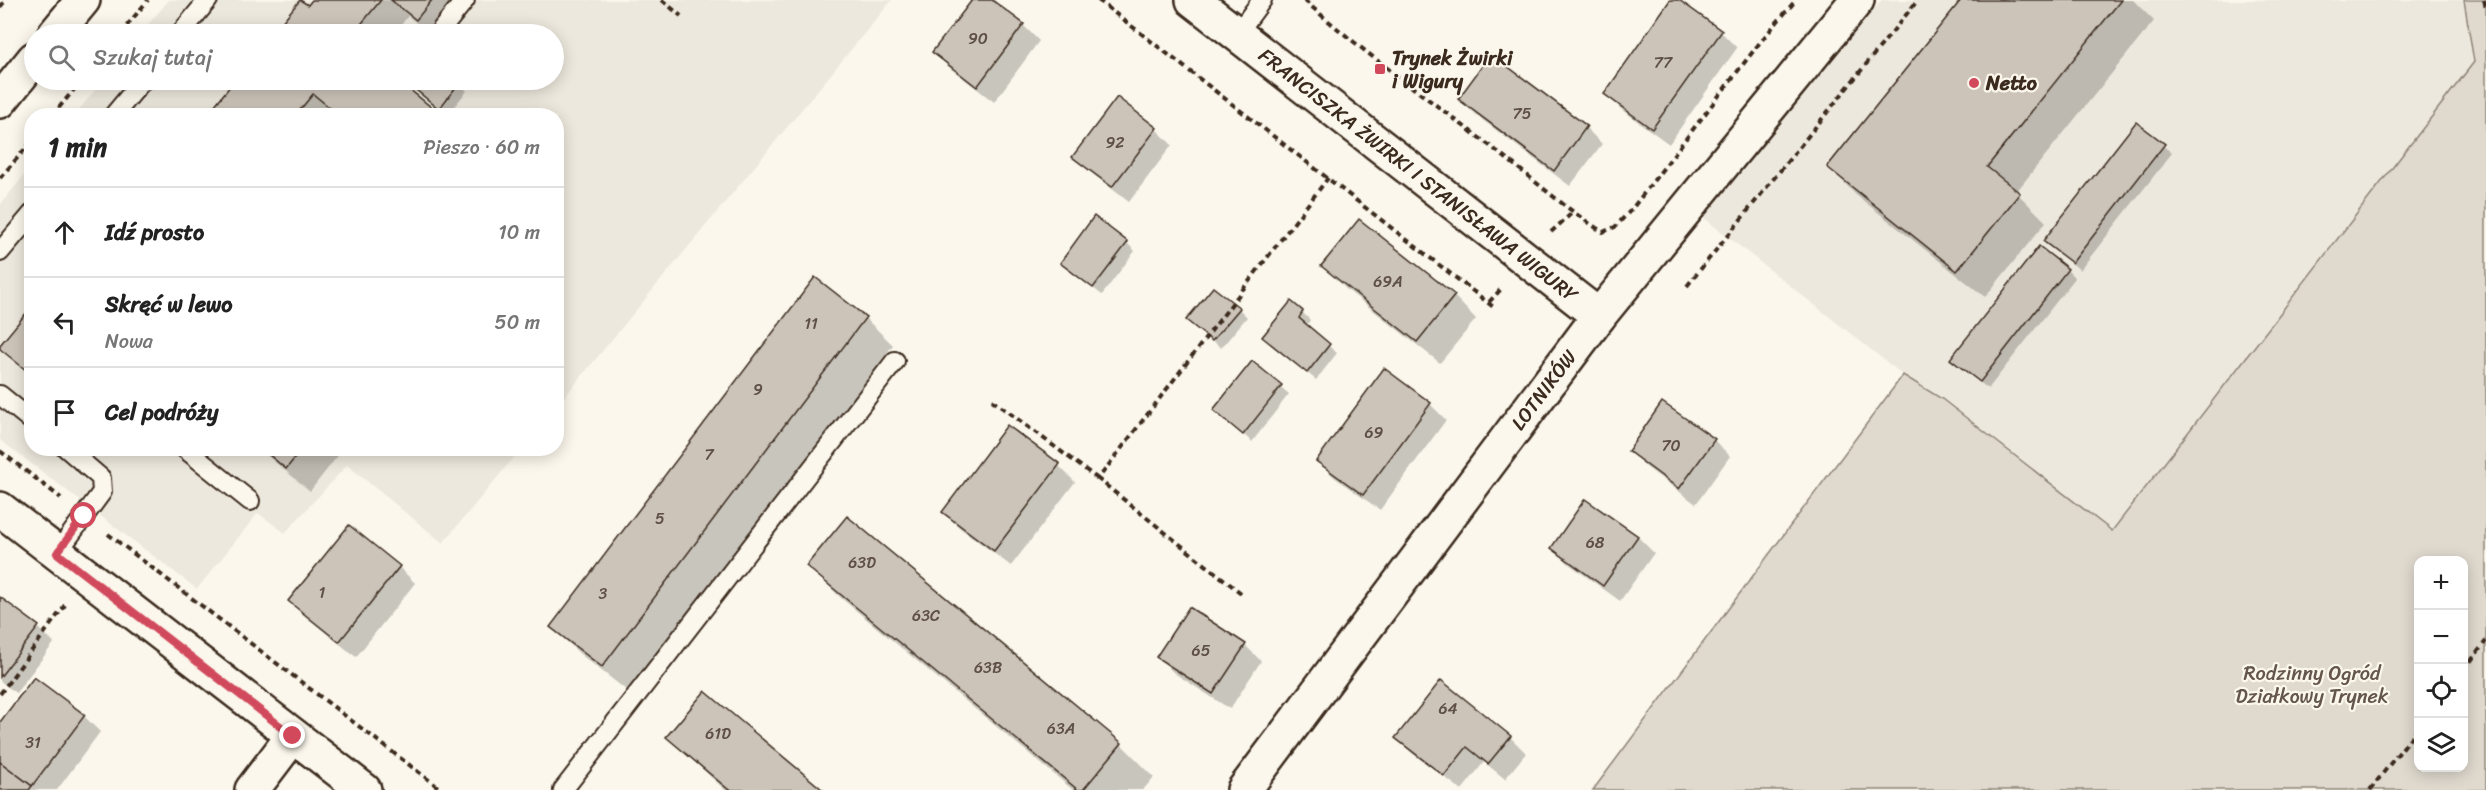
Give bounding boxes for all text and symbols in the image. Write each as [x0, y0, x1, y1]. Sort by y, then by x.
search box [24, 24, 564, 90]
house number: 90 [968, 24, 988, 53]
text: Szukaj tutaj [93, 38, 212, 77]
street label: FRANCISZKA ŻWIRKI I STANISŁAWA WIGURY [1251, 39, 1587, 312]
icon: search [45, 41, 78, 74]
place label: Trynek Żwirki i Wigury [1392, 41, 1514, 99]
house number: 77 [1654, 48, 1673, 77]
marker: Trynek Żwirki i Wigury [1373, 62, 1387, 76]
place label: Netto [1985, 66, 2038, 101]
marker: Netto [1967, 76, 1981, 90]
house number: 75 [1513, 99, 1532, 128]
text: 1 min [48, 124, 107, 170]
house number: 92 [1105, 128, 1125, 157]
text: Pieszo · 60 m [423, 130, 540, 165]
text: Idź prosto [105, 213, 204, 252]
text: 10 m [498, 215, 540, 250]
icon: ahead [48, 216, 81, 249]
house number: 69A [1373, 267, 1403, 296]
text: Skręć w lewo [105, 285, 232, 324]
text: 50 m [495, 305, 540, 340]
icon: left [48, 306, 81, 339]
house number: 11 [804, 309, 818, 338]
text: Nowa [105, 324, 153, 359]
street label: LOTNIKÓW [1502, 342, 1586, 438]
house number: 9 [753, 375, 763, 404]
text: Cel podróży [105, 393, 218, 432]
icon: arrive [48, 396, 81, 429]
house number: 69 [1365, 418, 1384, 447]
house number: 70 [1661, 431, 1681, 460]
house number: 7 [704, 440, 714, 469]
route start [70, 502, 96, 528]
house number: 5 [655, 504, 665, 533]
house number: 68 [1586, 528, 1605, 557]
house number: 63D [848, 548, 876, 577]
map controls [2414, 556, 2468, 772]
button: + [2414, 556, 2468, 610]
house number: 1 [319, 578, 326, 607]
house number: 3 [599, 579, 608, 608]
house number: 63C [912, 601, 940, 630]
button: − [2414, 610, 2468, 664]
house number: 65 [1192, 636, 1211, 665]
house number: 63B [974, 653, 1002, 682]
park label: Rodzinny Ogród Działkowy Trynek [2236, 656, 2389, 714]
button: locate [2414, 664, 2468, 718]
house number: 64 [1438, 694, 1458, 723]
house number: 63A [1047, 714, 1075, 743]
button: layers [2414, 718, 2468, 772]
house number: 61D [705, 719, 731, 748]
route end [279, 722, 305, 748]
house number: 31 [25, 728, 41, 757]

